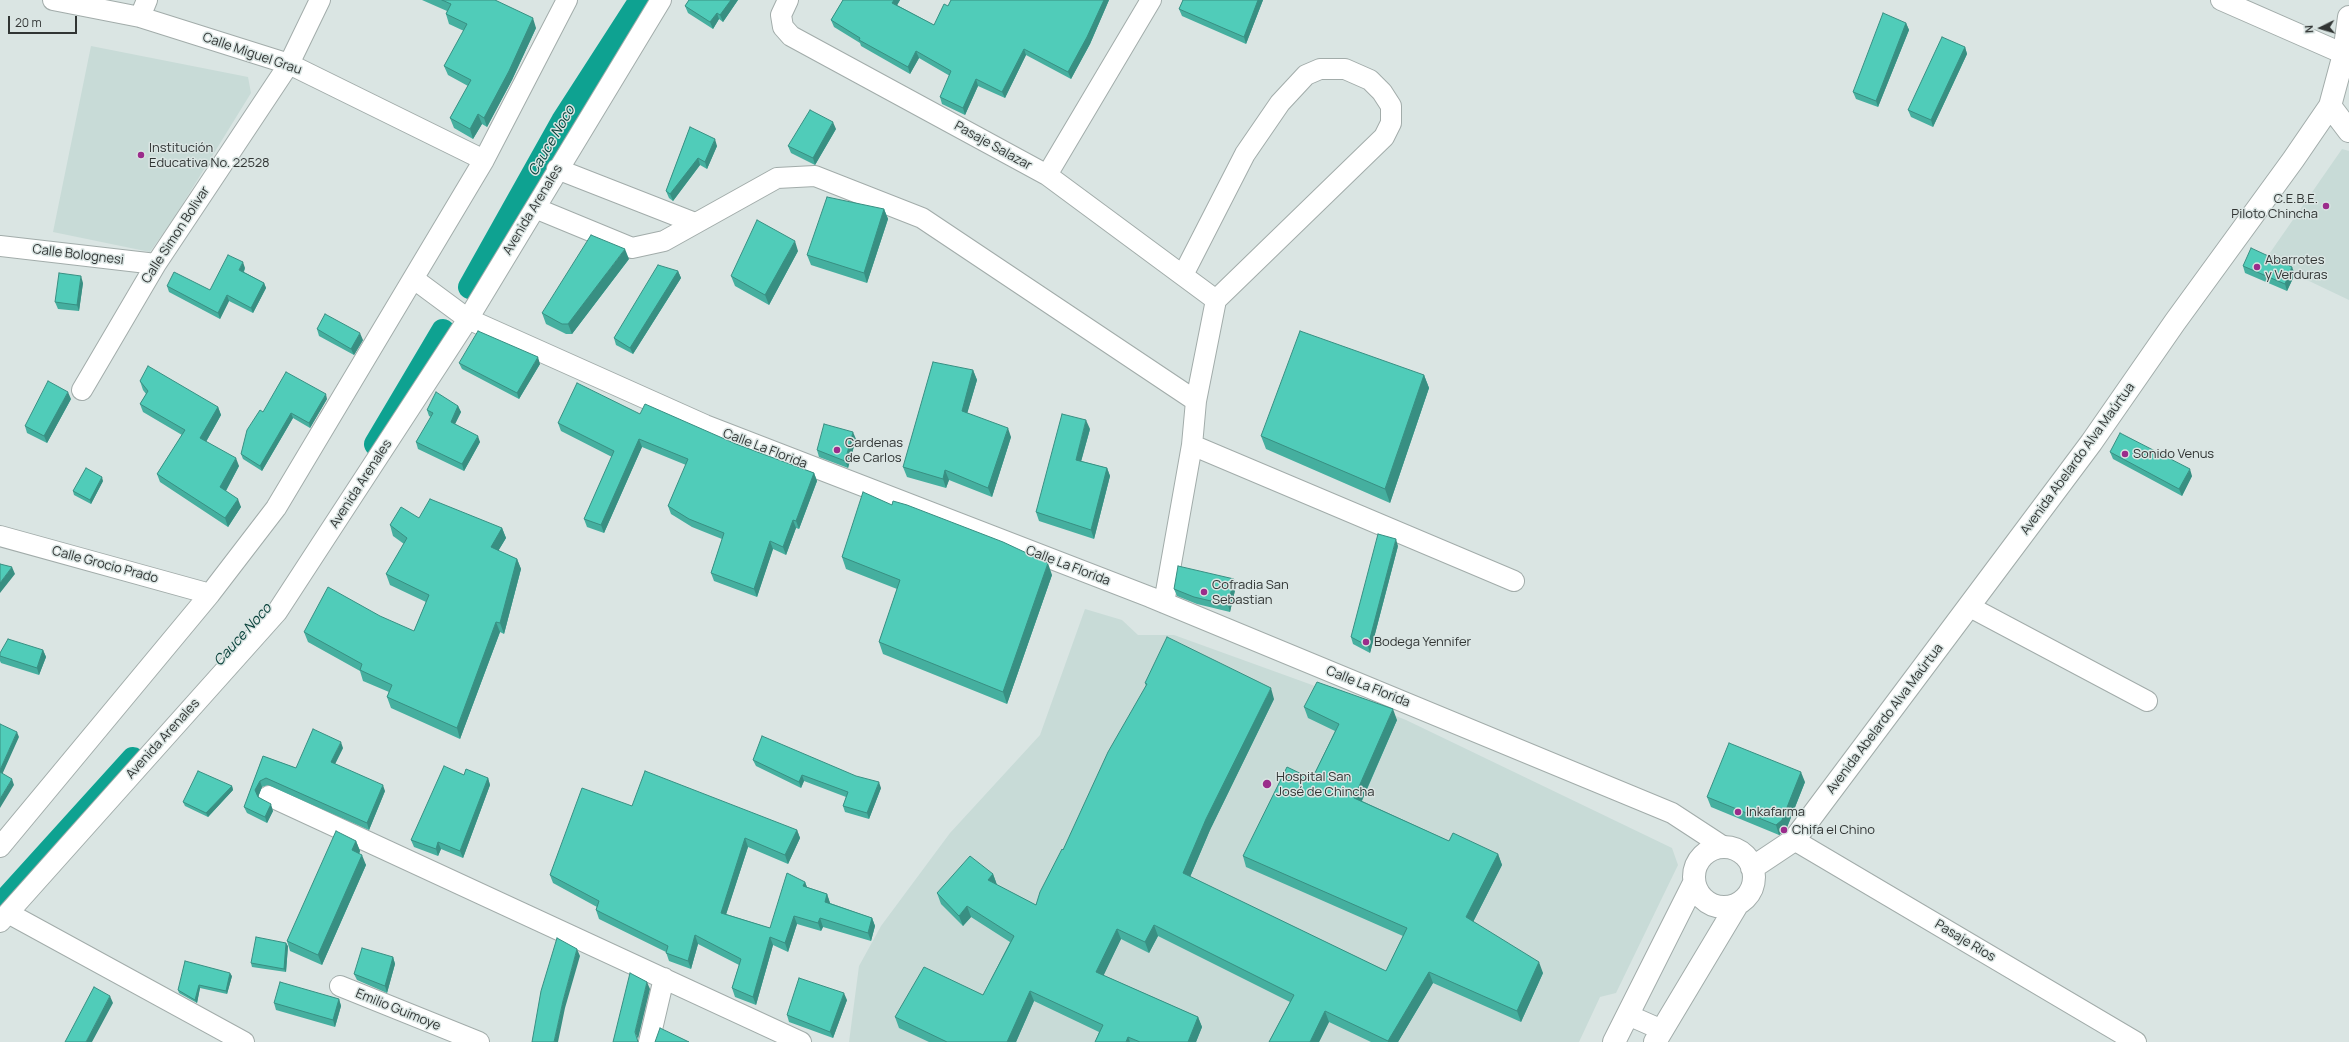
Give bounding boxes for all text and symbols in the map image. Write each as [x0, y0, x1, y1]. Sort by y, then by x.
scale bar [10, 8, 79, 34]
north arrow [2301, 8, 2341, 48]
text: 20 m [15, 14, 42, 31]
text: N [2301, 24, 2316, 34]
street label: Calle Miguel Grau [200, 30, 304, 78]
water label: Cauce Noco [525, 103, 579, 179]
street label: Pasaje Salazar [952, 118, 1034, 174]
place label: Institución Educativa No. 22528 [149, 140, 270, 171]
marker: Institución Educativa No. 22528 [136, 150, 146, 160]
street label: Avenida Arenales [500, 162, 566, 258]
street label: Calle Simon Bolivar [139, 183, 213, 287]
place label: C.E.B.E. Piloto Chincha [2231, 191, 2318, 222]
marker: C.E.B.E. Piloto Chincha [2321, 201, 2331, 211]
street label: Calle Bolognesi [31, 242, 125, 268]
place label: Abarrotes y Verduras [2265, 252, 2328, 283]
marker: Abarrotes y Verduras [2252, 262, 2262, 272]
street label: Avenida Abelardo Alva Maúrtua [2018, 380, 2138, 538]
street label: Calle La Florida [721, 426, 809, 472]
place label: Cardenas de Carlos [845, 435, 903, 466]
street label: Avenida Arenales [327, 437, 395, 531]
marker: Cardenas de Carlos [832, 445, 842, 455]
place label: Sonido Venus [2133, 446, 2214, 462]
marker: Sonido Venus [2120, 449, 2130, 459]
street label: Calle Grocio Prado [50, 543, 160, 587]
street label: Calle La Florida [1024, 543, 1112, 589]
place label: Cofradia San Sebastian [1212, 577, 1289, 608]
marker: Cofradia San Sebastian [1199, 587, 1209, 597]
water label: Cauce Noco [211, 600, 275, 670]
place label: Bodega Yennifer [1374, 634, 1471, 650]
marker: Bodega Yennifer [1361, 637, 1371, 647]
street label: Avenida Abelardo Alva Maúrtua [1823, 641, 1947, 797]
street label: Calle La Florida [1324, 663, 1412, 711]
street label: Avenida Arenales [123, 696, 203, 782]
place label: Hospital San José de Chincha [1276, 769, 1374, 800]
marker: Hospital San José de Chincha [1261, 778, 1273, 790]
place label: Inkafarma [1746, 804, 1805, 820]
marker: Inkafarma [1733, 807, 1743, 817]
place label: Chifa el Chino [1792, 822, 1875, 838]
marker: Chifa el Chino [1779, 825, 1789, 835]
street label: Pasaje Rios [1932, 917, 1998, 965]
street label: Emilio Guimoye [353, 986, 443, 1034]

